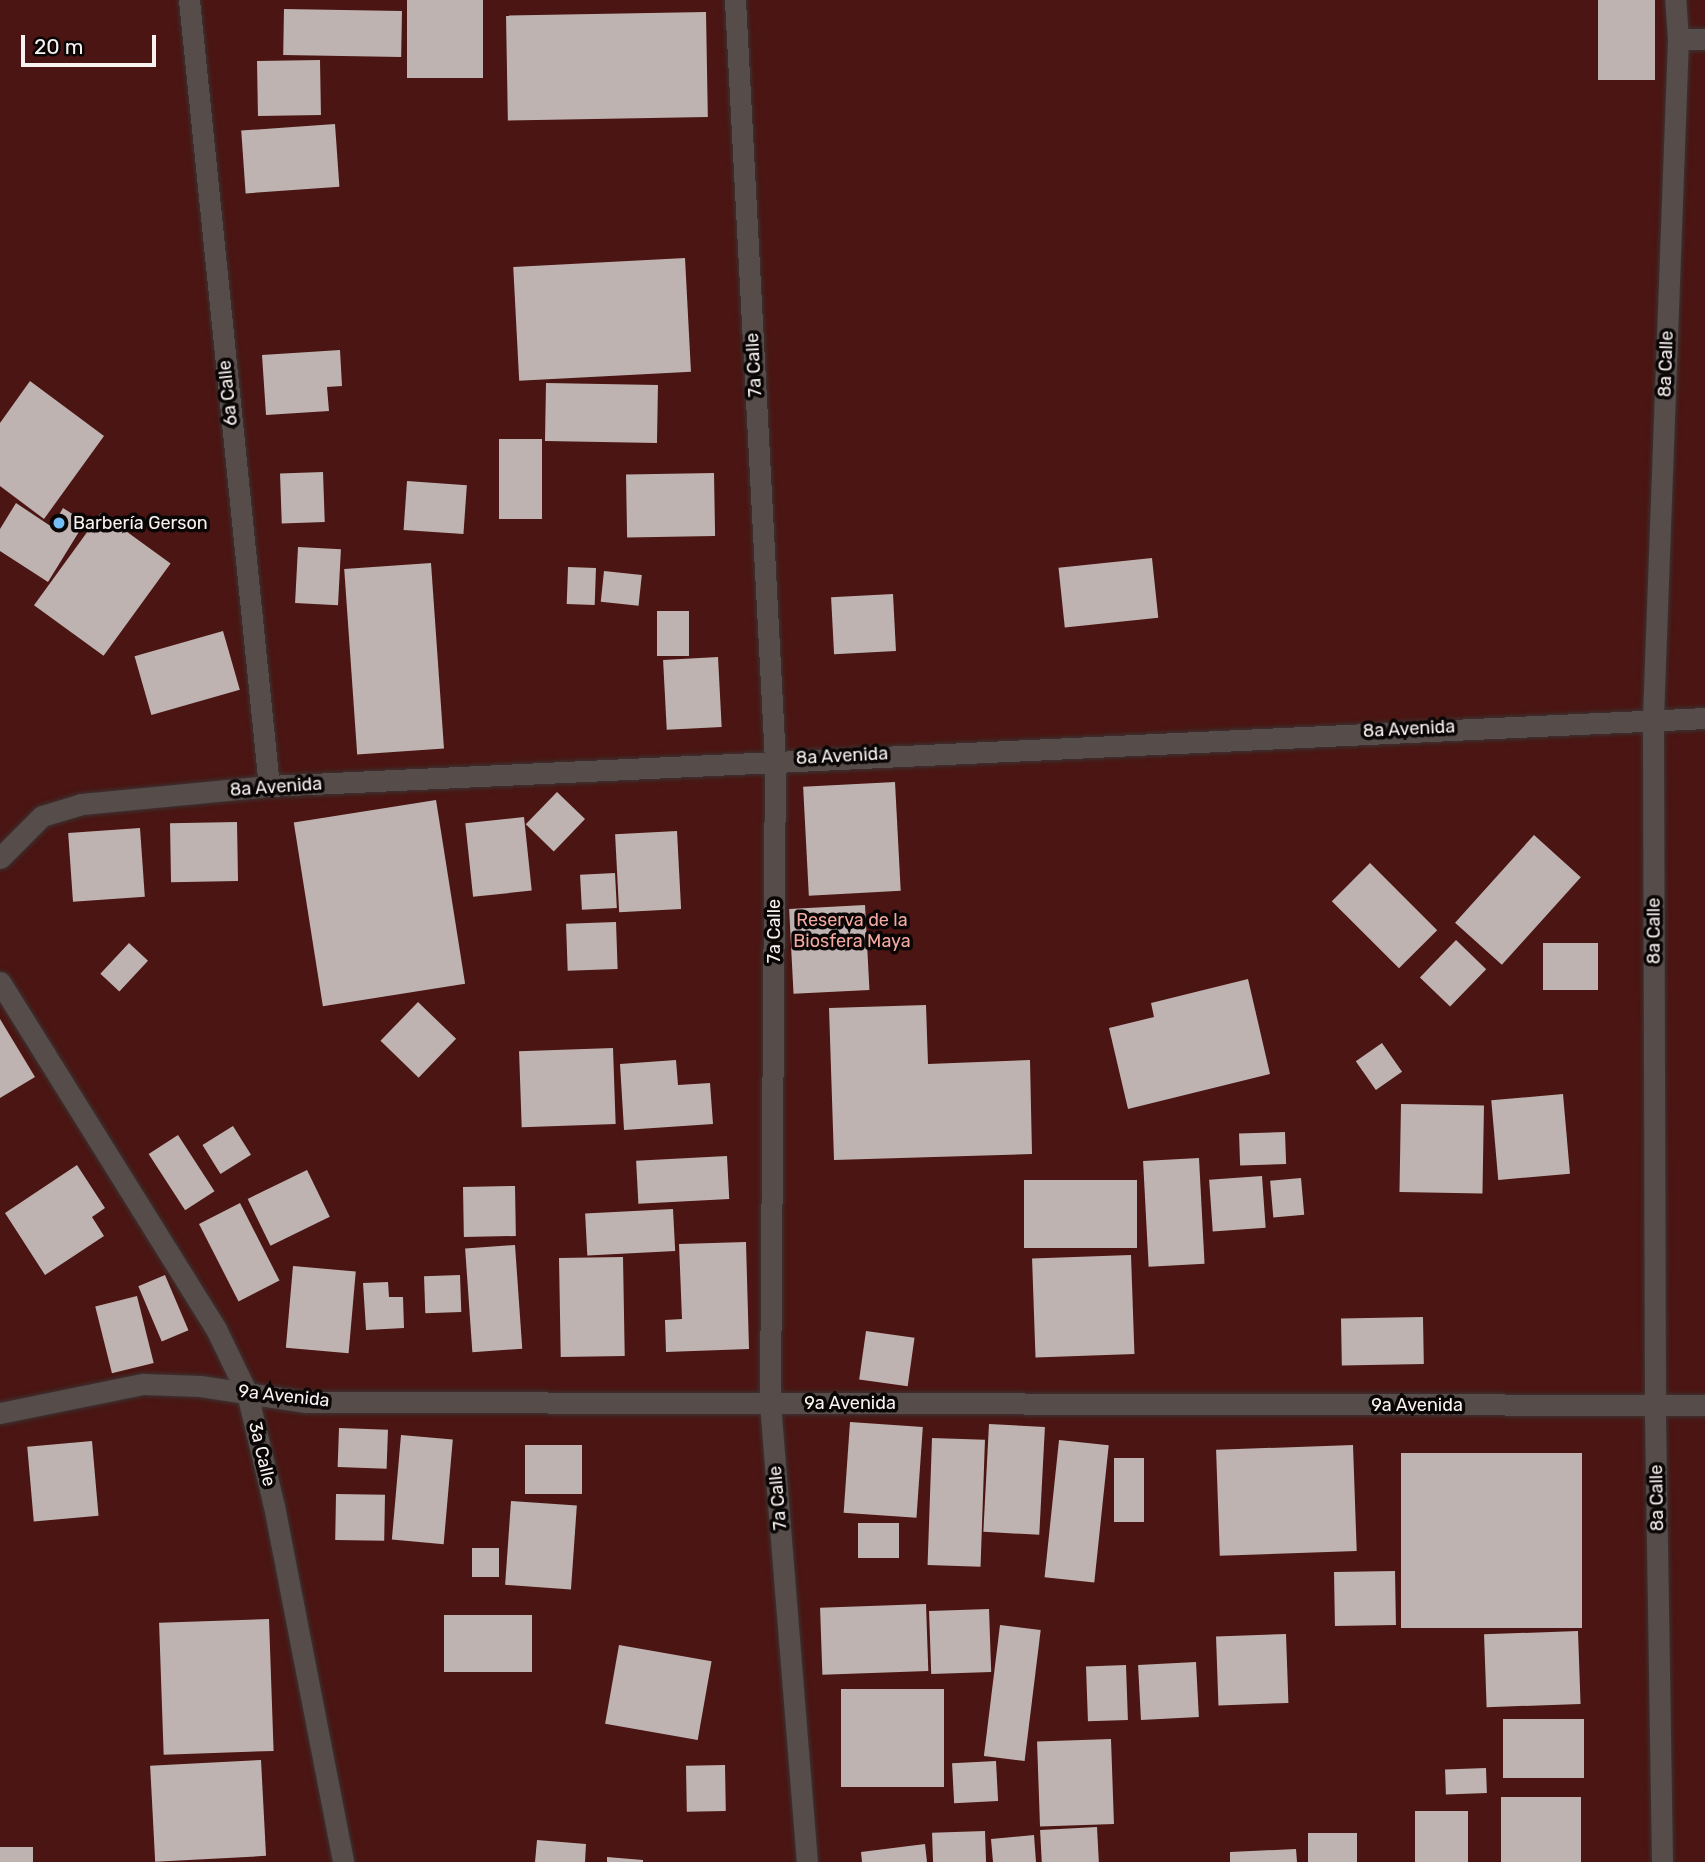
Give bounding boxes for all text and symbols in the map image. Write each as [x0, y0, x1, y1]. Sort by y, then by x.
scale bar [24, 21, 159, 65]
text: 20 m [34, 34, 83, 59]
street label: 8a Calle [1654, 330, 1678, 398]
street label: 7a Calle [742, 332, 766, 398]
street label: 6a Calle [214, 359, 242, 427]
place label: Barbería Gerson [73, 512, 208, 534]
marker: Barbería Gerson [51, 515, 67, 531]
street label: 8a Avenida [1362, 716, 1456, 742]
street label: 8a Avenida [795, 743, 889, 769]
street label: 8a Avenida [229, 773, 323, 801]
street label: 8a Calle [1643, 898, 1665, 964]
street label: 7a Calle [763, 899, 785, 963]
park label: Reserva de la Biosfera Maya [793, 910, 911, 953]
street label: 9a Avenida [237, 1380, 331, 1412]
street label: 9a Avenida [804, 1392, 896, 1414]
street label: 9a Avenida [1371, 1394, 1463, 1416]
street label: 3a Calle [244, 1419, 280, 1489]
street label: 7a Calle [764, 1465, 792, 1531]
street label: 8a Calle [1646, 1465, 1668, 1531]

